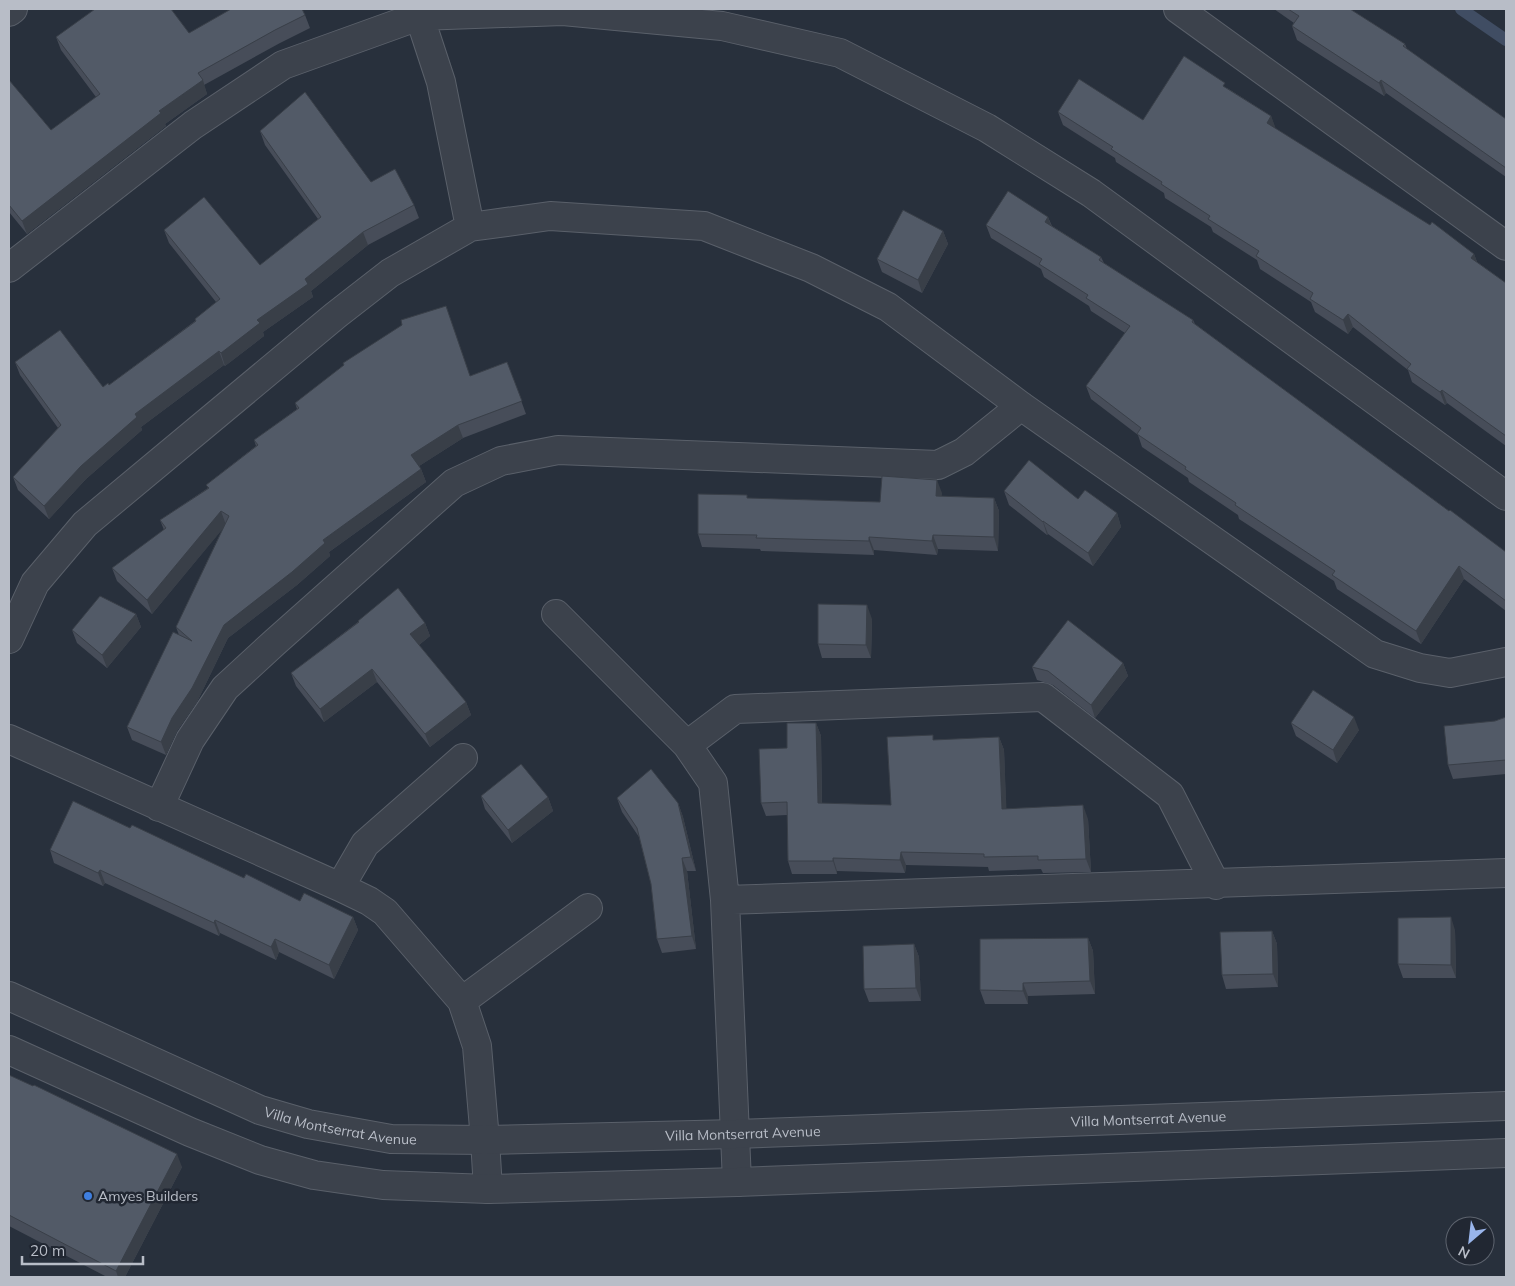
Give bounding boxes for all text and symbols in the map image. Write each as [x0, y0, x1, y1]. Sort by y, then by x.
street label: Villa Montserrat Avenue [262, 1103, 417, 1148]
street label: Villa Montserrat Avenue [1071, 1107, 1227, 1131]
street label: Villa Montserrat Avenue [665, 1122, 821, 1145]
place label: Amyes Builders [98, 1187, 198, 1205]
marker: Amyes Builders [82, 1190, 94, 1202]
north arrow [1445, 1216, 1495, 1266]
scale bar [22, 1234, 144, 1266]
text: 20 m [30, 1241, 65, 1260]
text: N [1455, 1242, 1473, 1263]

